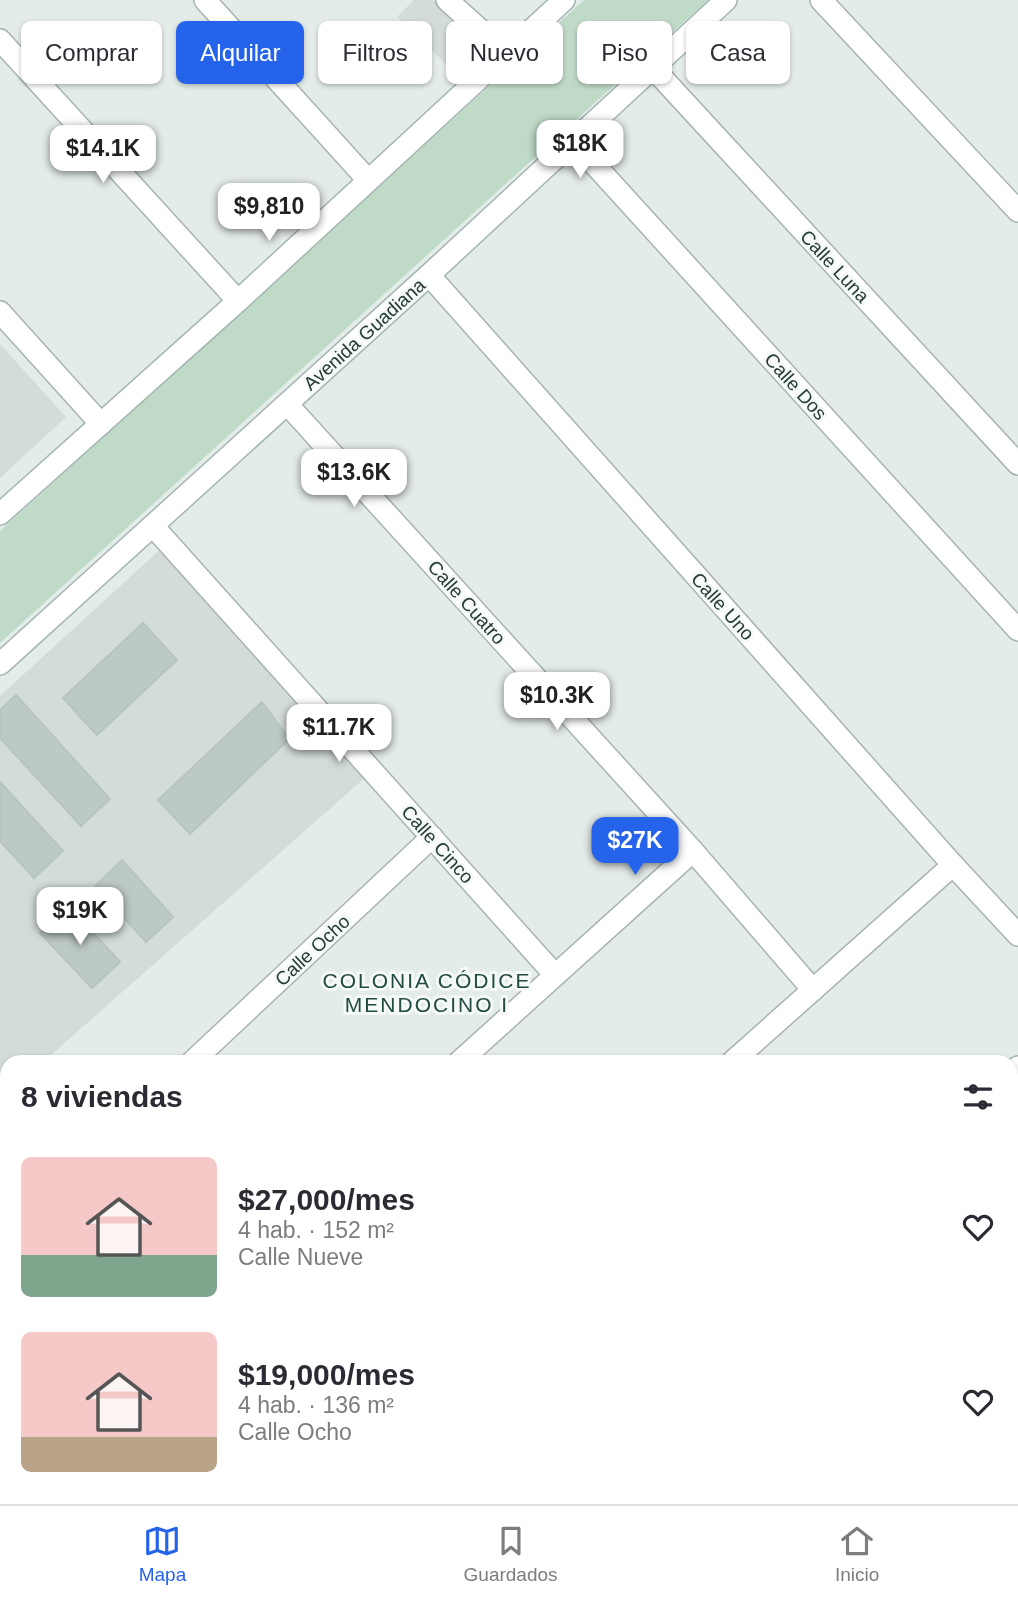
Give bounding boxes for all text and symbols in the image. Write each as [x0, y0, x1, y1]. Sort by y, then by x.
chip: Comprar [21, 21, 162, 84]
chip: Alquilar [176, 21, 304, 84]
chip: Filtros [318, 21, 432, 84]
chip: Nuevo [446, 21, 563, 84]
chip: Piso [577, 21, 672, 84]
chip: Casa [686, 21, 790, 84]
pin: $18K [539, 120, 621, 180]
pin: $14.1K [46, 125, 160, 185]
text: $18K [553, 130, 607, 156]
text: $14.1K [66, 135, 140, 161]
pin: $9,810 [212, 184, 326, 243]
text: $9,810 [234, 193, 304, 219]
street label: Calle Luna [796, 226, 874, 307]
street label: Avenida Guadiana [299, 274, 430, 394]
street label: Calle Dos [760, 349, 831, 424]
pin: $13.6K [297, 449, 411, 509]
text: $13.6K [317, 459, 391, 485]
street label: Calle Cuatro [423, 556, 510, 649]
street label: Calle Uno [687, 568, 758, 644]
pin: $10.3K [500, 672, 614, 732]
text: $10.3K [520, 682, 594, 708]
pin: $11.7K [282, 704, 396, 764]
text: $11.7K [303, 714, 375, 740]
street label: Calle Cinco [397, 801, 478, 887]
pin: $27K [594, 818, 676, 877]
text: $27K [608, 827, 662, 853]
pin: $19K [39, 888, 121, 947]
text: $19K [53, 897, 107, 923]
street label: Calle Ocho [271, 911, 354, 990]
district label: COLONIA CÓDICE MENDOCINO I [323, 969, 531, 1016]
icon: filters [959, 1078, 997, 1116]
text: 8 viviendas [21, 1080, 183, 1113]
text: $27,000/mes [238, 1183, 415, 1216]
icon: home [77, 1185, 161, 1269]
icon: heart [959, 1208, 997, 1246]
text: 4 hab. · 152 m² [238, 1217, 394, 1243]
text: Calle Nueve [238, 1244, 363, 1270]
text: $19,000/mes [238, 1358, 415, 1391]
icon: home [77, 1360, 161, 1444]
icon: heart [959, 1383, 997, 1421]
text: 4 hab. · 136 m² [238, 1392, 394, 1418]
text: Calle Ocho [238, 1419, 352, 1445]
tab: Mapa [139, 1522, 186, 1586]
tab: Guardados [464, 1522, 558, 1586]
tab: Inicio [835, 1522, 879, 1586]

